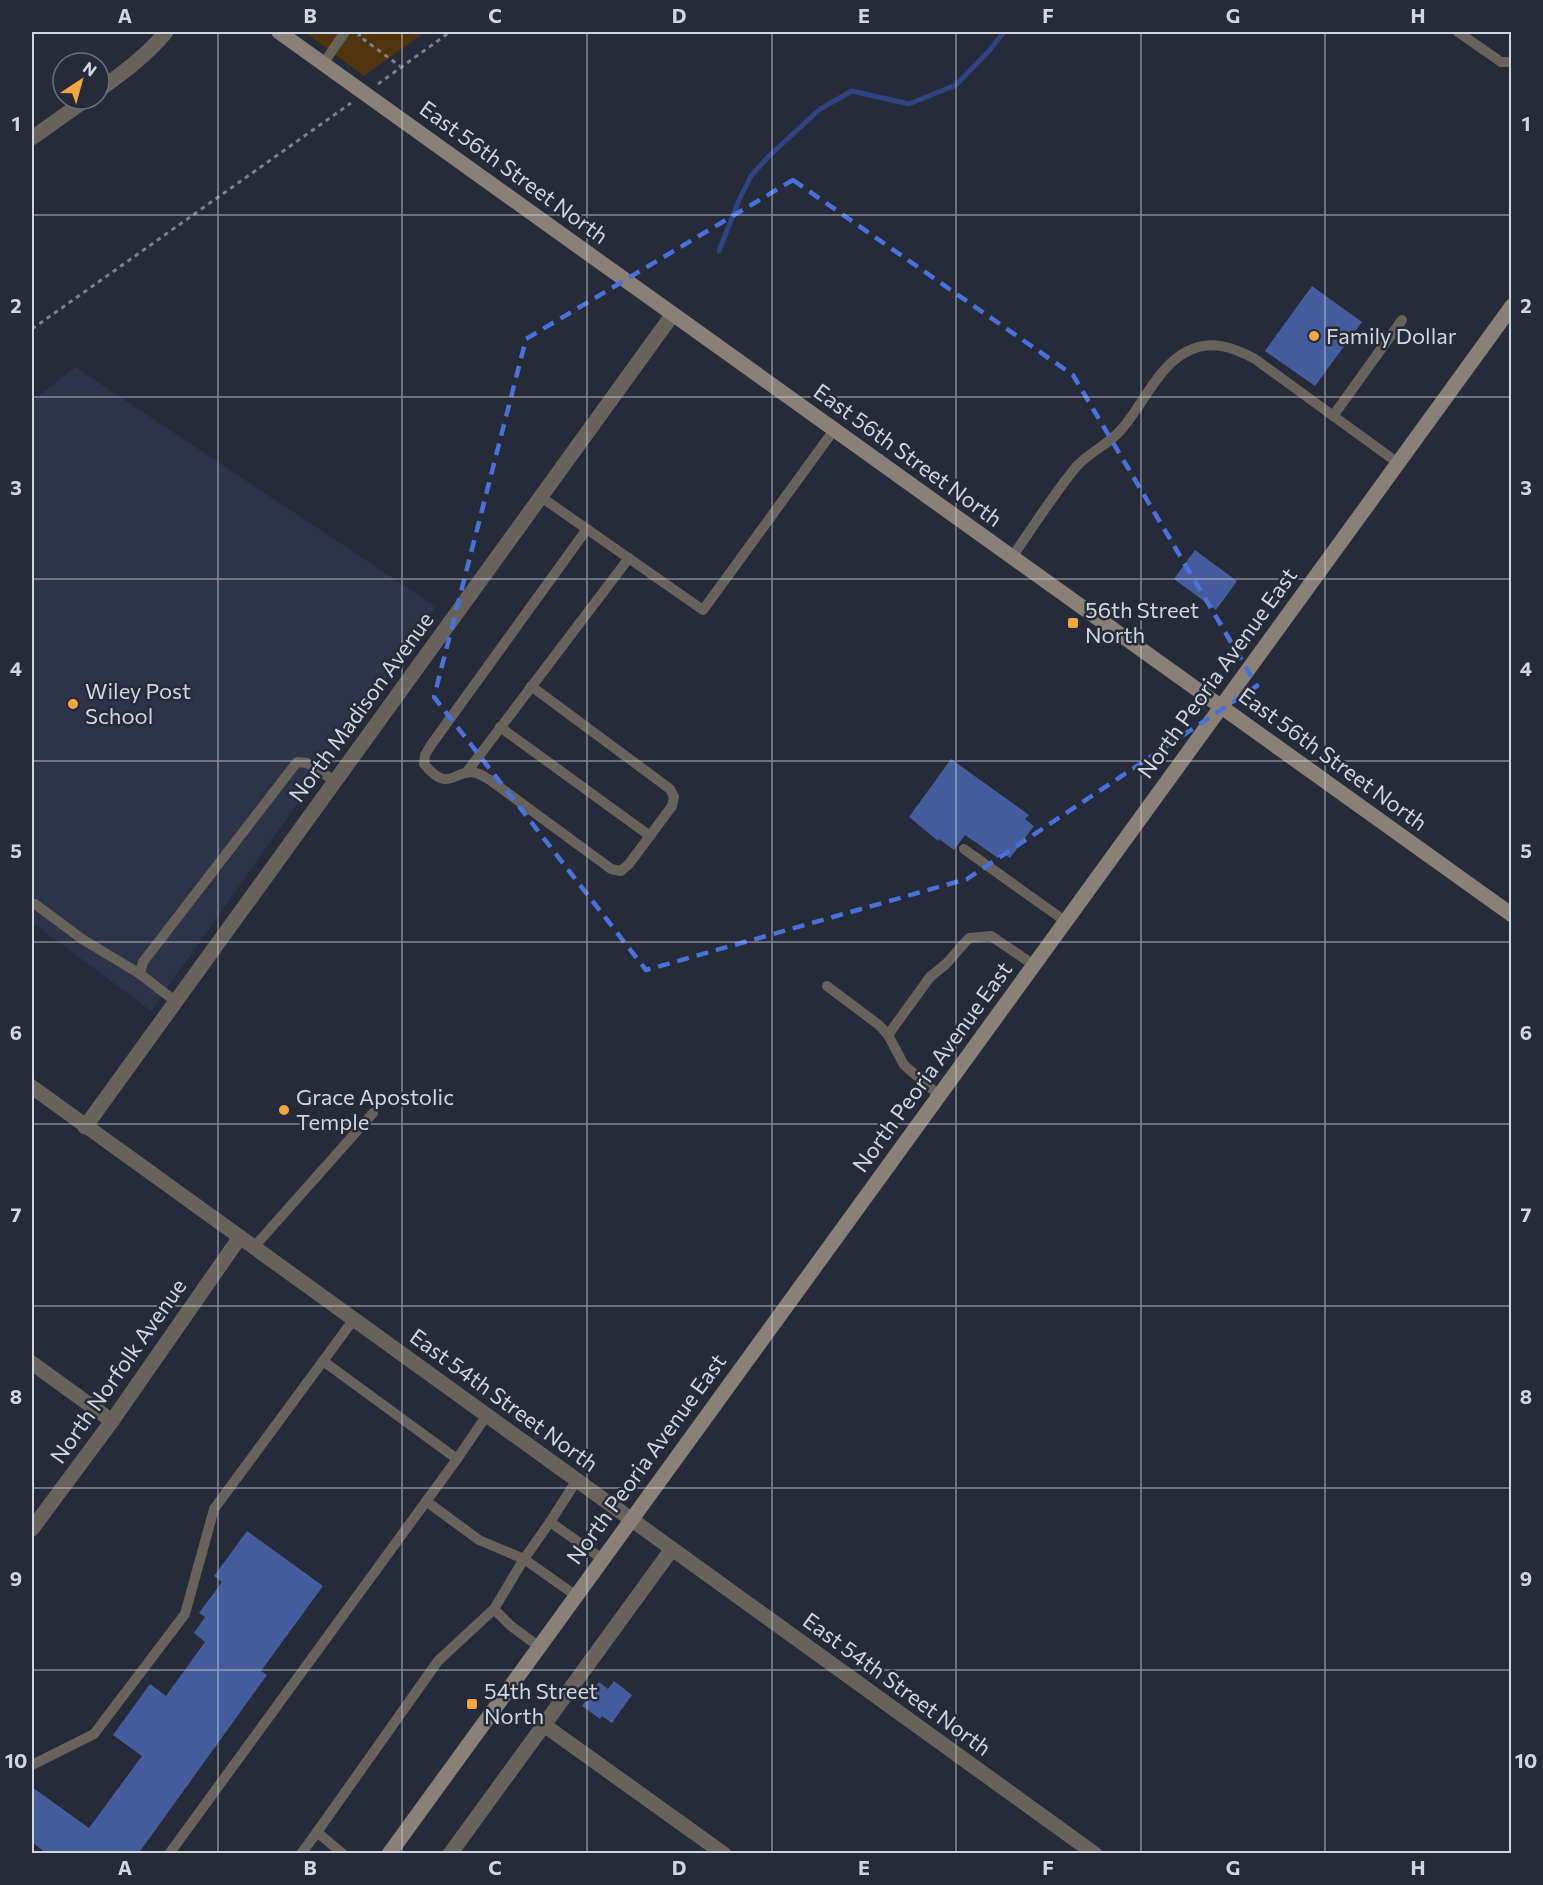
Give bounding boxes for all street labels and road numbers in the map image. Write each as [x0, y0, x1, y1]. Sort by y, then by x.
street label: East 56th Street North [415, 94, 614, 249]
street label: East 56th Street North [809, 377, 1008, 532]
street label: North Peoria Avenue East [1131, 562, 1302, 783]
street label: North Madison Avenue [283, 606, 439, 807]
street label: East 56th Street North [1234, 681, 1433, 836]
street label: North Peoria Avenue East [846, 956, 1017, 1177]
street label: North Norfolk Avenue [44, 1273, 192, 1468]
street label: East 54th Street North [405, 1322, 604, 1477]
street label: North Peoria Avenue East [560, 1348, 731, 1569]
street label: East 54th Street North [798, 1606, 997, 1761]

